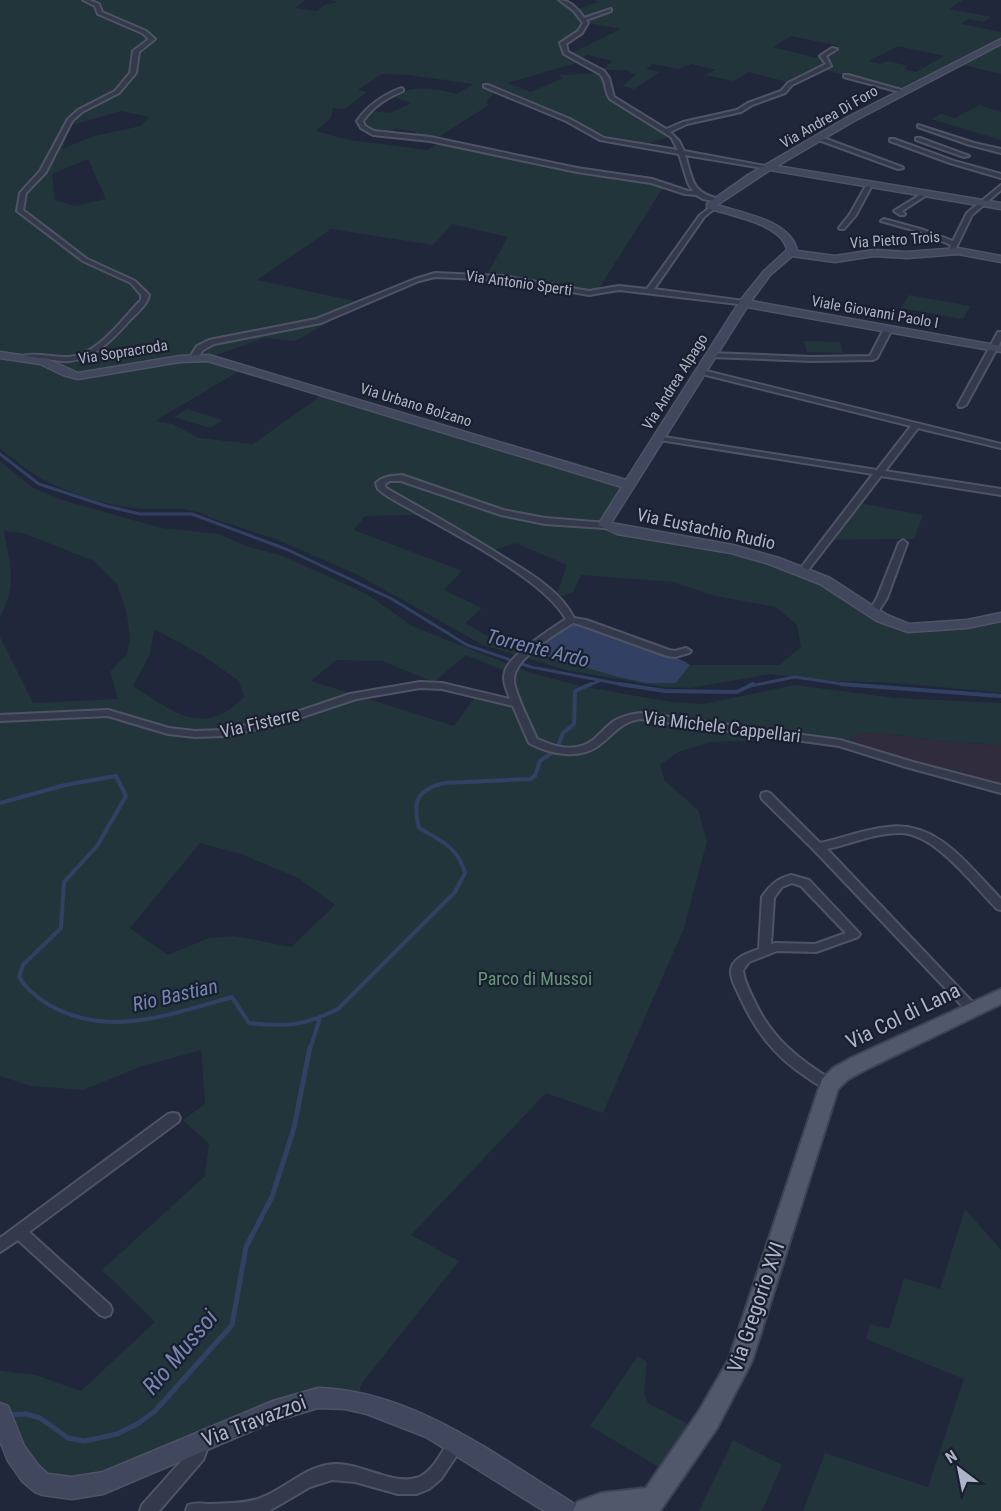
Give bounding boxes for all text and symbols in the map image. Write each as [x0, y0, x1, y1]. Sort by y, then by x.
street label: Via Andrea Di Foro [777, 82, 881, 152]
street label: Via Pietro Trois [849, 228, 941, 252]
street label: Via Antonio Sperti [465, 267, 573, 299]
street label: Viale Giovanni Paolo I [810, 292, 940, 332]
street label: Via Andrea Alpago [638, 331, 712, 433]
street label: Via Sopracroda [77, 336, 169, 368]
street label: Via Urbano Bolzano [358, 379, 474, 431]
street label: Via Eustachio Rudio [635, 504, 777, 553]
water label: Torrente Ardo [484, 624, 592, 672]
street label: Via Fisterre [218, 703, 302, 742]
street label: Via Michele Cappellari [642, 706, 802, 747]
park label: Parco di Mussoi [478, 968, 592, 989]
water label: Rio Bastian [130, 974, 220, 1016]
street label: Via Col di Lana [842, 978, 964, 1054]
street label: Via Gregorio XVI [722, 1239, 790, 1375]
water label: Rio Mussoi [137, 1303, 224, 1400]
street label: Via Travazzoi [199, 1390, 309, 1452]
north arrow [929, 1439, 989, 1499]
text: N [942, 1446, 961, 1467]

